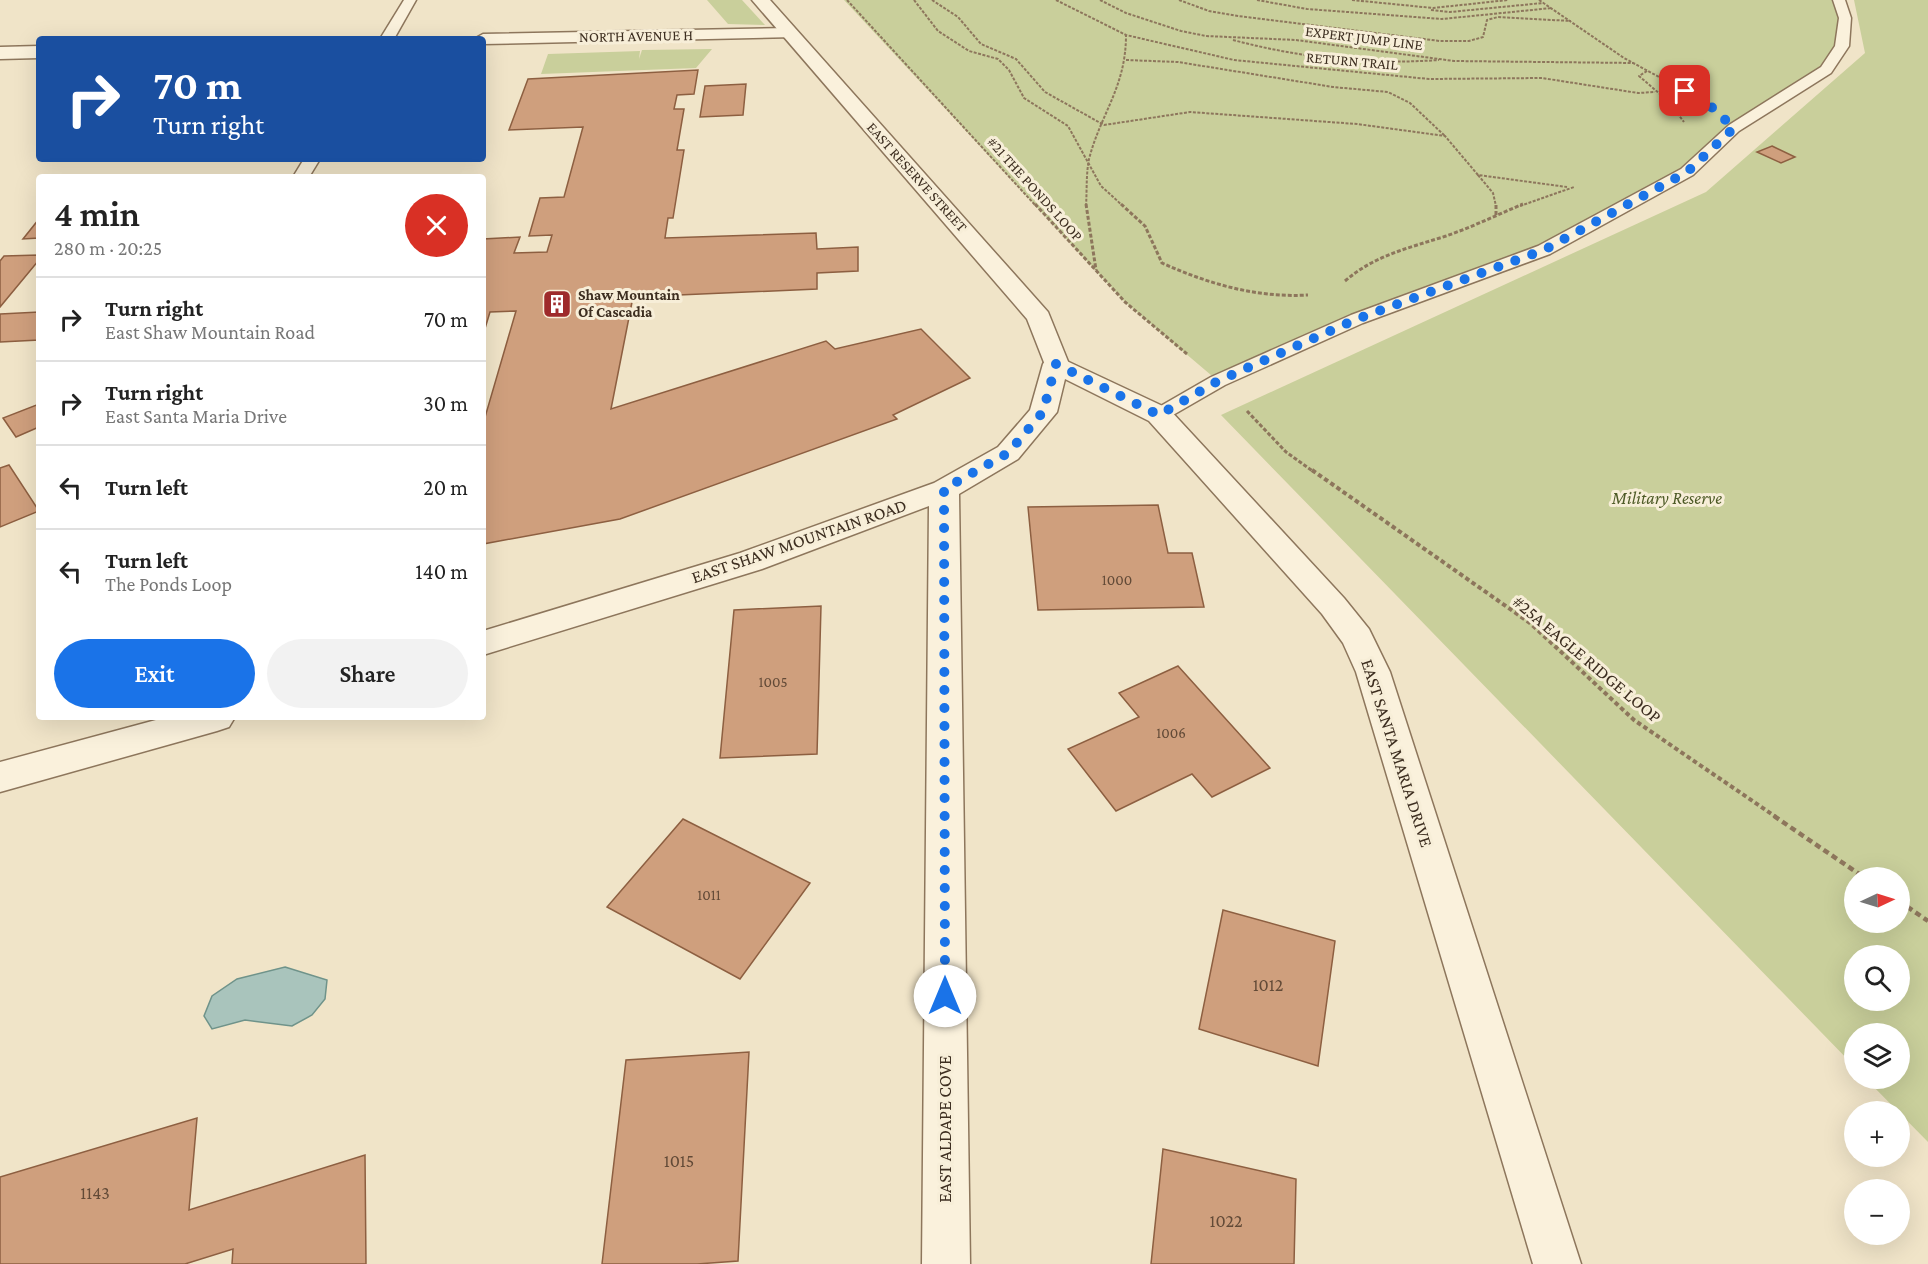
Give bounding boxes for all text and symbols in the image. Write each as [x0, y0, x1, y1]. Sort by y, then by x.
street label: EXPERT JUMP LINE [1304, 23, 1424, 54]
street label: NORTH AVENUE H [579, 27, 693, 45]
street label: RETURN TRAIL [1306, 49, 1399, 73]
icon: right [54, 60, 132, 138]
text: 70 m [153, 61, 242, 108]
pin [1659, 65, 1710, 116]
icon: arrive [1668, 74, 1701, 107]
text: Turn right [153, 110, 264, 140]
street label: EAST RESERVE STREET [864, 119, 970, 235]
street label: #21 THE PONDS LOOP [984, 134, 1086, 244]
text: 4 min [54, 194, 140, 234]
button: close [405, 194, 468, 257]
text: 280 m · 20:25 [54, 237, 162, 259]
place label: Shaw Mountain Of Cascadia [578, 287, 680, 320]
building icon: Shaw Mountain Of Cascadia [541, 288, 573, 320]
text: Turn right [105, 296, 203, 321]
icon: right [54, 303, 87, 336]
text: 70 m [424, 307, 468, 332]
text: East Shaw Mountain Road [105, 321, 315, 343]
text: Turn right [105, 380, 203, 405]
icon: right [54, 387, 87, 420]
text: 30 m [423, 391, 468, 416]
text: East Santa Maria Drive [105, 405, 287, 427]
icon: left [54, 471, 87, 504]
text: Turn left [105, 475, 188, 500]
text: 20 m [423, 475, 468, 500]
park label: Military Reserve [1611, 488, 1722, 508]
street label: EAST SHAW MOUNTAIN ROAD [689, 495, 909, 587]
text: Turn left [105, 548, 188, 573]
icon: left [54, 555, 87, 588]
text: 140 m [415, 559, 468, 584]
house number: 1000 [1102, 572, 1132, 588]
text: The Ponds Loop [105, 573, 232, 595]
street label: #25A EAGLE RIDGE LOOP [1509, 591, 1665, 727]
button: Exit [54, 639, 255, 708]
button: Share [267, 639, 468, 708]
street label: EAST SANTA MARIA DRIVE [1357, 657, 1437, 850]
house number: 1005 [758, 674, 788, 690]
house number: 1006 [1156, 725, 1186, 741]
north arrow [1844, 867, 1910, 933]
map controls [1844, 867, 1910, 1245]
house number: 1011 [697, 887, 721, 903]
button: search [1844, 945, 1910, 1011]
position arrow [913, 964, 977, 1028]
house number: 1012 [1253, 975, 1283, 995]
button: layers [1844, 1023, 1910, 1089]
street label: EAST ALDAPE COVE [935, 1055, 955, 1203]
button: + [1844, 1101, 1910, 1167]
house number: 1015 [664, 1151, 694, 1171]
button: − [1844, 1179, 1910, 1245]
house number: 1143 [80, 1183, 110, 1203]
house number: 1022 [1209, 1211, 1243, 1231]

